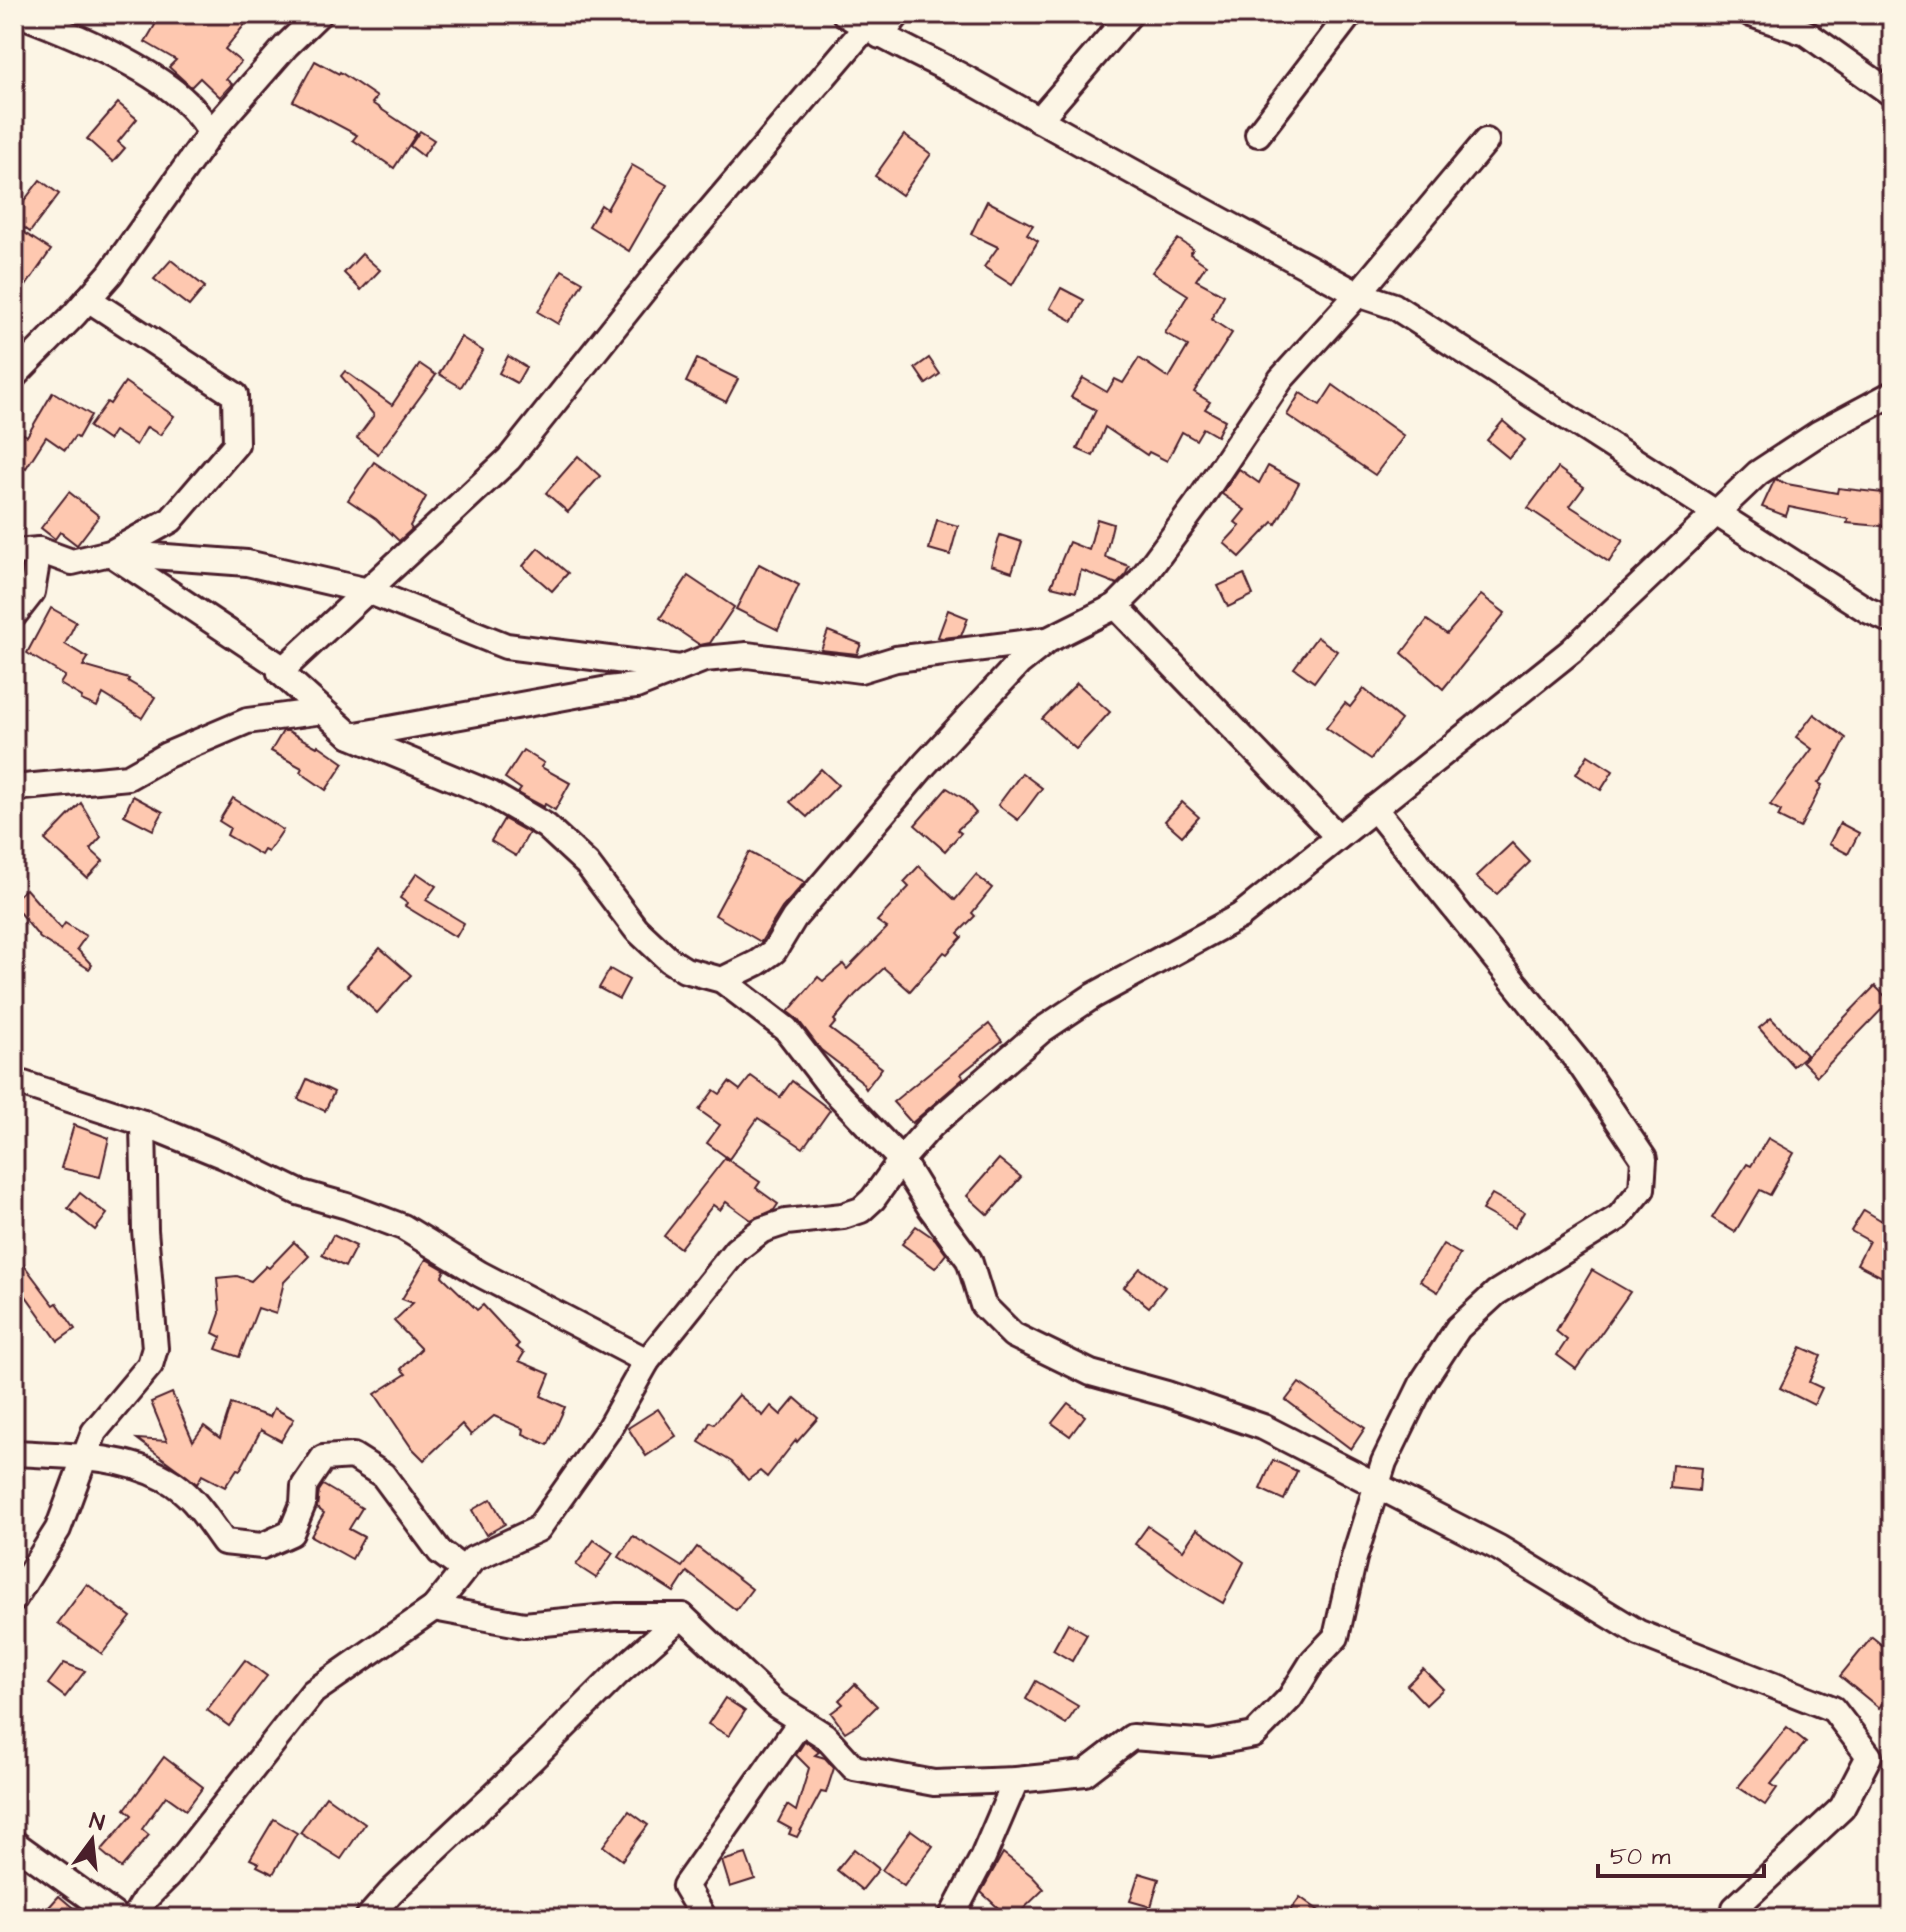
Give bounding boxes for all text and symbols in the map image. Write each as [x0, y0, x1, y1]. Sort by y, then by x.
north arrow [52, 1800, 132, 1880]
text: N [86, 1805, 108, 1839]
scale bar [1598, 1828, 1764, 1878]
text: 50 m [1610, 1840, 1671, 1874]

